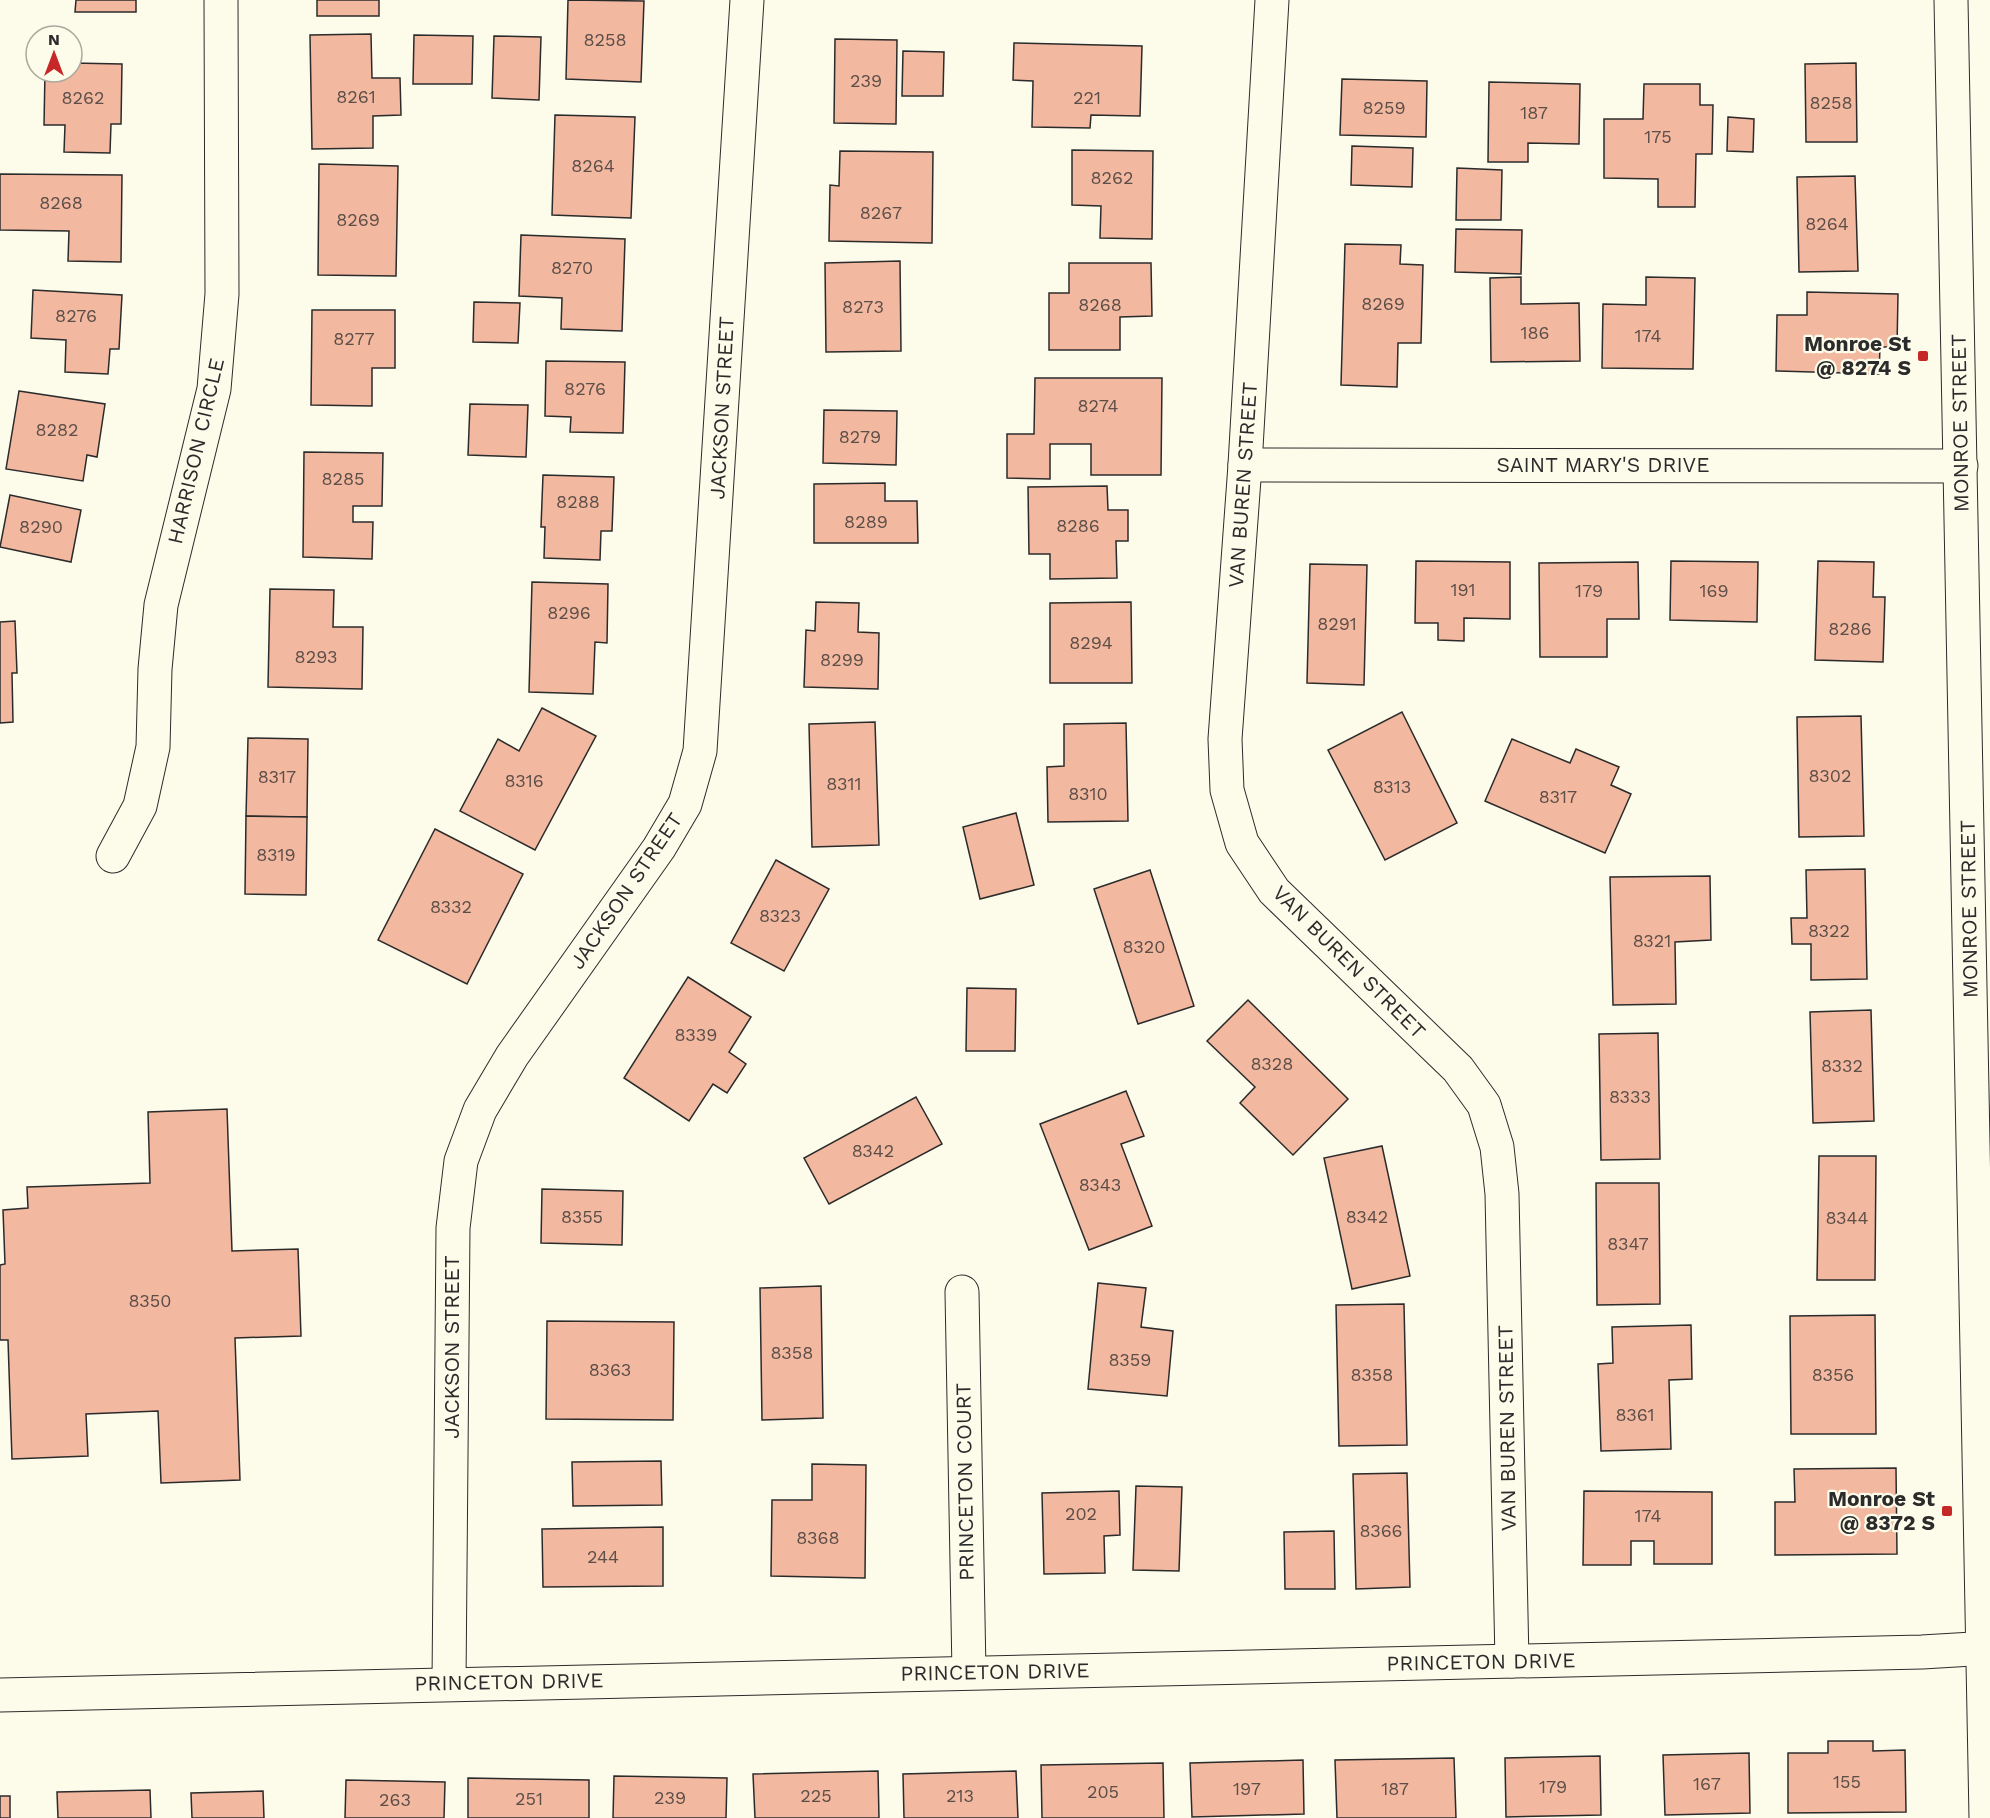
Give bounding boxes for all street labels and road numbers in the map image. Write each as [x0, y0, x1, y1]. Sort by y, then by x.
street label: JACKSON STREET [704, 316, 739, 500]
street label: MONROE STREET [1945, 333, 1974, 512]
street label: HARRISON CIRCLE [162, 356, 229, 546]
street label: VAN BUREN STREET [1223, 381, 1262, 589]
street label: SAINT MARY'S DRIVE [1496, 452, 1710, 477]
street label: JACKSON STREET [564, 808, 687, 974]
street label: MONROE STREET [1954, 819, 1983, 998]
street label: VAN BUREN STREET [1268, 880, 1431, 1044]
street label: JACKSON STREET [439, 1255, 464, 1439]
street label: VAN BUREN STREET [1492, 1324, 1521, 1531]
street label: PRINCETON COURT [950, 1383, 979, 1581]
street label: PRINCETON DRIVE [1386, 1647, 1576, 1676]
street label: PRINCETON DRIVE [900, 1657, 1090, 1686]
street label: PRINCETON DRIVE [414, 1667, 604, 1696]

